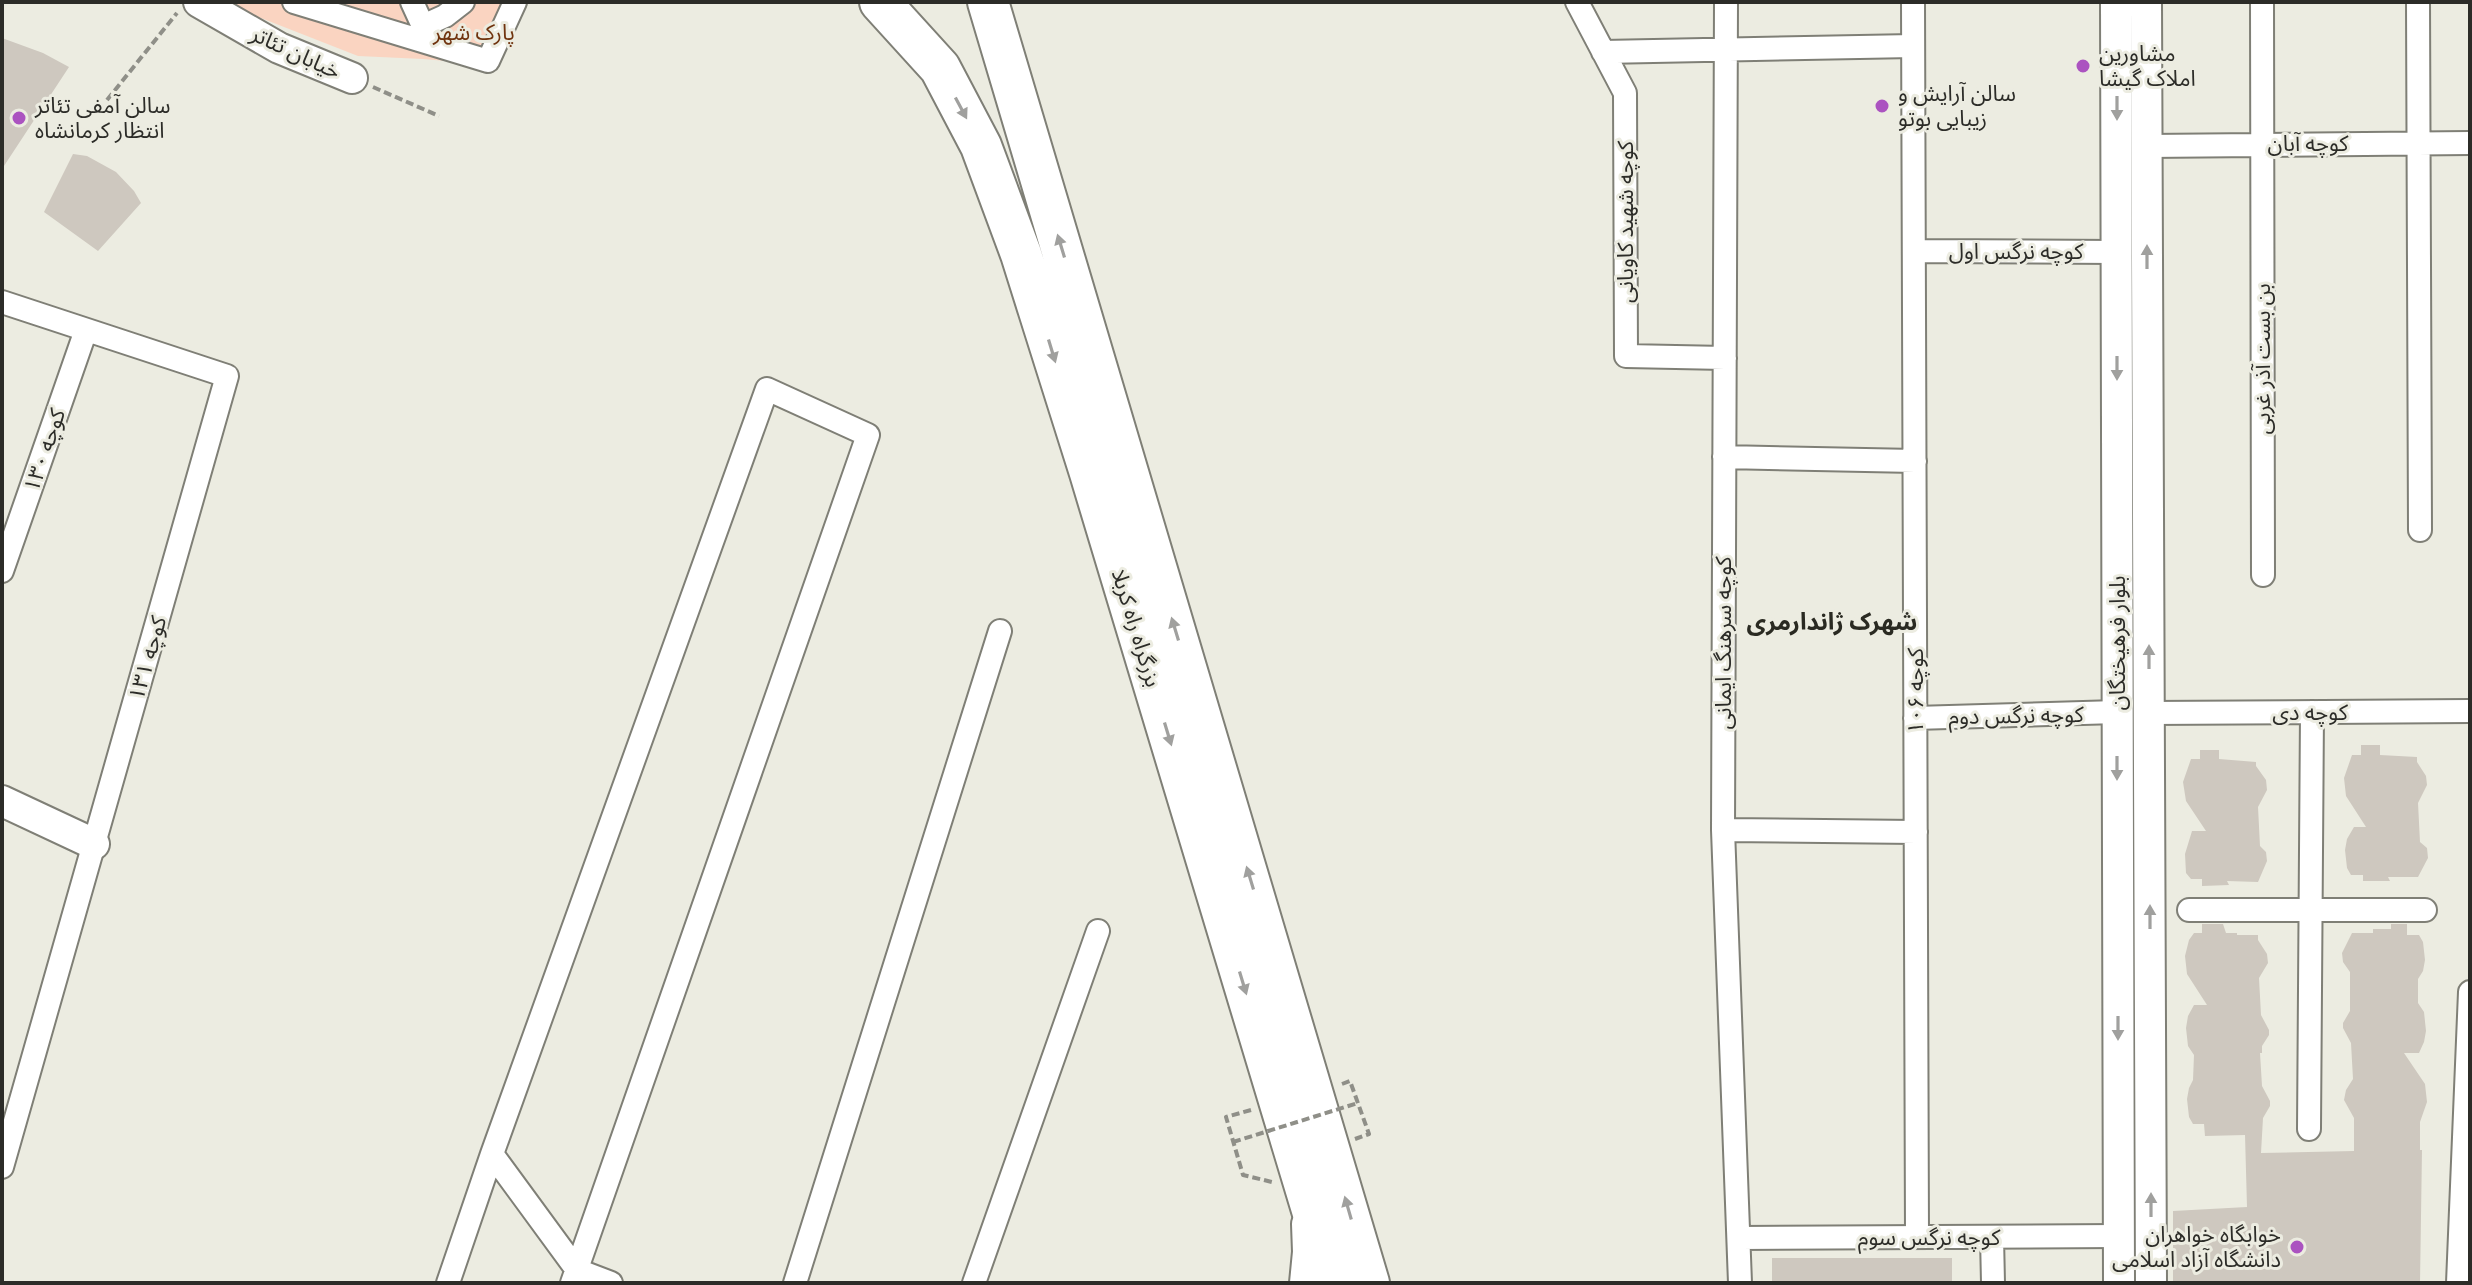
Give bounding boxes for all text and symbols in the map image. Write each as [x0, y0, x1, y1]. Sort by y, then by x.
park label: پارک شهر [432, 17, 515, 47]
street label: خیابان تئاتر [246, 18, 346, 85]
place label: مشاورین املاک گیشا [2099, 38, 2196, 92]
marker: مشاورین املاک گیشا [2074, 57, 2092, 75]
place label: سالن آرایش و زیبایی بوتو [1898, 78, 2016, 132]
place label: سالن آمفی تئاتر انتظار کرمانشاه [34, 90, 170, 144]
one-way arrow [2111, 96, 2123, 121]
one-way arrow [953, 97, 967, 119]
marker: سالن آرایش و زیبایی بوتو [1873, 97, 1891, 115]
marker: سالن آمفی تئاتر انتظار کرمانشاه [10, 109, 28, 127]
street label: کوچه آبان [2268, 128, 2349, 158]
street label: کوچه شهید کاویانی [1610, 140, 1640, 303]
one-way arrow [1054, 234, 1067, 258]
street label: کوچه نرگس اول [1949, 236, 2084, 266]
one-way arrow [2141, 244, 2153, 269]
street label: بن بست آذر غربی [2247, 283, 2276, 435]
one-way arrow [1046, 339, 1058, 363]
one-way arrow [2111, 356, 2123, 381]
street label: کوچه ۱۳۰ [16, 404, 73, 496]
street label: کوچه سرهنگ ایمانی [1708, 555, 1738, 730]
street label: بزرگراه راه کربلا [1106, 566, 1169, 690]
street label: بلوار فرهیختگان [2102, 576, 2131, 710]
district label: شهرک ژاندارمری [1747, 605, 1917, 637]
street label: کوچه ۱۳۱ [121, 612, 174, 704]
one-way arrow [1168, 617, 1181, 641]
one-way arrow [2143, 644, 2155, 669]
street label: کوچه ۱۰۶ [1900, 647, 1930, 734]
street label: کوچه دی [2272, 697, 2349, 727]
street label: کوچه نرگس دوم [1948, 699, 2085, 733]
one-way arrow [1162, 722, 1175, 746]
one-way arrow [2111, 756, 2123, 781]
one-way arrow [1243, 866, 1256, 890]
one-way arrow [2144, 904, 2156, 929]
one-way arrow [1237, 971, 1250, 995]
one-way arrow [2111, 1016, 2124, 1041]
one-way arrow [2145, 1192, 2157, 1217]
one-way arrow [1341, 1196, 1353, 1221]
place label: خوابگاه خواهران دانشگاه آزاد اسلامی [2112, 1219, 2281, 1273]
street label: کوچه نرگس سوم [1858, 1222, 2001, 1254]
marker: خوابگاه خواهران دانشگاه آزاد اسلامی [2288, 1238, 2306, 1256]

